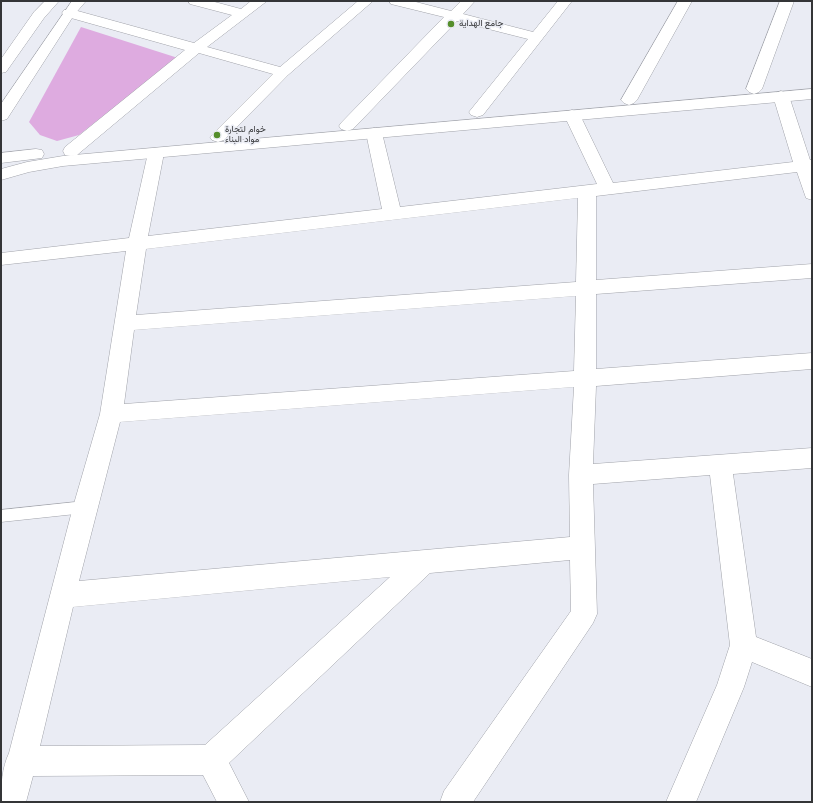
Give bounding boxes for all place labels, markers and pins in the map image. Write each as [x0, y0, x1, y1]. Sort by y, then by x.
marker: جامع الهداية [446, 19, 456, 29]
place label: جامع الهداية [459, 19, 503, 29]
place label: خوام لتجارة مواد البناء [225, 125, 266, 146]
marker: خوام لتجارة مواد البناء [212, 130, 222, 140]

